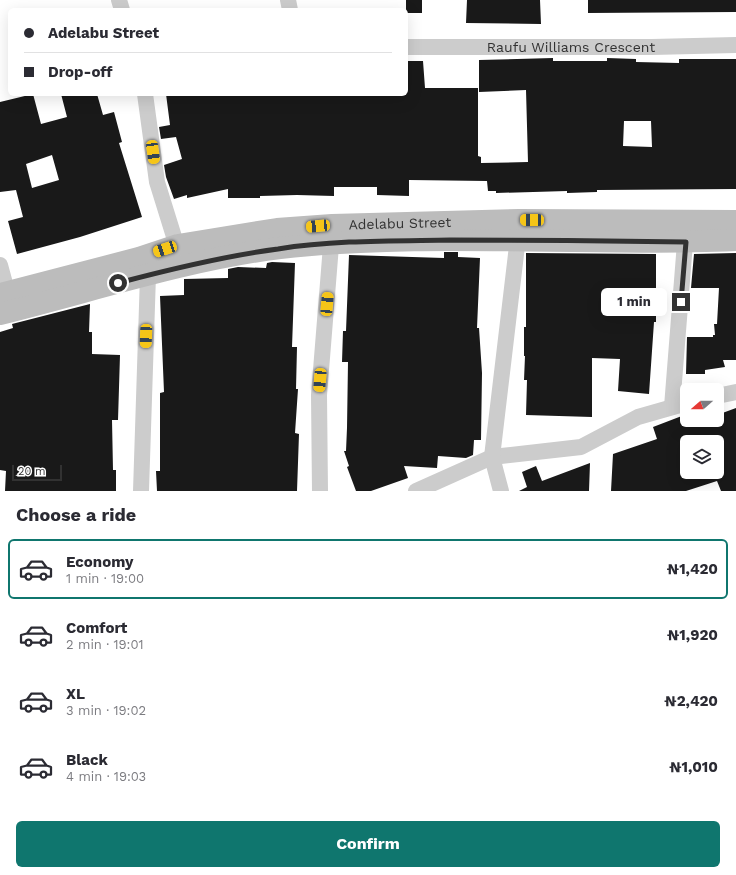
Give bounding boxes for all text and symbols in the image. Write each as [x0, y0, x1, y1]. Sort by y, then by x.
text: Adelabu Street [48, 24, 159, 42]
street label: Raufu Williams Crescent [487, 39, 656, 55]
text: Drop-off [48, 63, 113, 81]
car [145, 139, 161, 165]
street label: Adelabu Street [348, 214, 451, 233]
car [520, 214, 544, 226]
car [306, 219, 330, 233]
car [152, 240, 178, 258]
route start [109, 274, 127, 292]
callout: 1 min [601, 288, 667, 316]
car [320, 292, 334, 316]
route end [672, 293, 690, 311]
text: 1 min [617, 294, 651, 309]
car [140, 324, 152, 348]
car [313, 368, 327, 392]
north arrow [680, 383, 724, 427]
map controls [680, 383, 724, 479]
button: layers [680, 435, 724, 479]
scale bar [12, 463, 62, 482]
text: 20 m [18, 465, 46, 478]
text: Choose a ride [16, 504, 136, 525]
icon: car [18, 551, 54, 587]
text: Economy [66, 553, 133, 571]
text: ₦1,420 [667, 560, 718, 578]
text: 1 min · 19:00 [66, 571, 144, 586]
icon: car [18, 617, 54, 653]
text: Comfort [66, 619, 127, 637]
text: ₦1,920 [667, 626, 718, 644]
text: 2 min · 19:01 [66, 637, 144, 652]
icon: car [18, 683, 54, 719]
text: XL [66, 685, 85, 703]
text: ₦2,420 [664, 692, 718, 710]
text: 3 min · 19:02 [66, 703, 146, 718]
icon: car [18, 749, 54, 785]
text: Black [66, 751, 108, 769]
text: ₦1,010 [669, 758, 718, 776]
text: 4 min · 19:03 [66, 769, 146, 784]
button: Confirm [16, 821, 720, 867]

